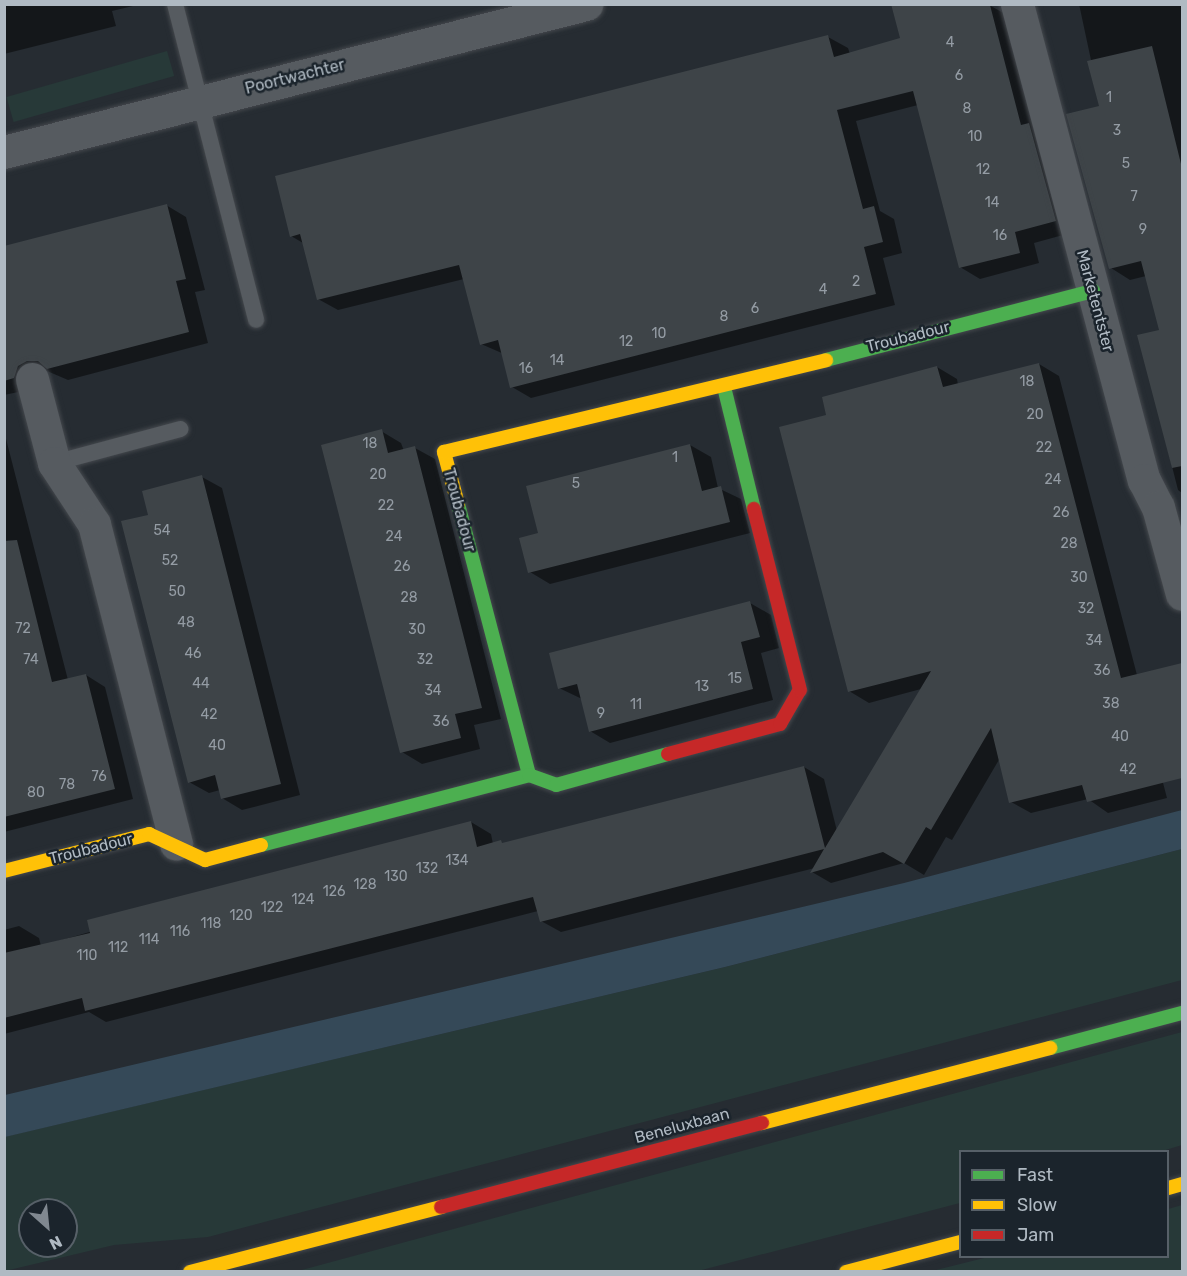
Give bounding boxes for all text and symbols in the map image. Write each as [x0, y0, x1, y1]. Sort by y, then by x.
house number: 4 [946, 35, 954, 51]
street label: Poortwachter [243, 55, 347, 99]
house number: 6 [955, 68, 963, 84]
house number: 1 [1106, 90, 1112, 106]
house number: 8 [963, 101, 971, 117]
house number: 3 [1113, 123, 1121, 139]
house number: 10 [968, 129, 982, 145]
house number: 5 [1122, 156, 1130, 172]
house number: 12 [976, 162, 990, 178]
house number: 7 [1130, 189, 1138, 205]
house number: 14 [985, 195, 999, 211]
house number: 9 [1139, 222, 1147, 238]
house number: 16 [993, 228, 1007, 244]
street label: Marketentster [1072, 248, 1118, 354]
house number: 2 [852, 274, 860, 290]
house number: 4 [819, 282, 827, 298]
house number: 6 [751, 301, 759, 317]
house number: 8 [720, 309, 728, 325]
street label: Troubadour [864, 317, 952, 357]
house number: 10 [652, 326, 666, 342]
house number: 12 [619, 334, 633, 350]
house number: 14 [550, 353, 564, 369]
house number: 16 [519, 361, 533, 377]
house number: 18 [1020, 374, 1034, 390]
house number: 20 [1026, 407, 1044, 423]
house number: 18 [363, 436, 377, 452]
house number: 22 [1036, 440, 1052, 456]
house number: 1 [672, 450, 678, 466]
street label: Troubadour [439, 466, 479, 554]
house number: 20 [369, 467, 387, 483]
house number: 24 [1045, 472, 1061, 488]
house number: 5 [572, 476, 580, 492]
house number: 22 [378, 498, 394, 514]
house number: 26 [1053, 505, 1069, 521]
house number: 54 [153, 523, 171, 539]
house number: 24 [386, 529, 402, 545]
house number: 28 [1060, 536, 1078, 552]
house number: 52 [162, 553, 178, 569]
house number: 26 [394, 559, 410, 575]
house number: 30 [1070, 570, 1088, 586]
house number: 50 [168, 584, 186, 600]
house number: 28 [400, 590, 418, 606]
house number: 32 [1078, 601, 1094, 617]
house number: 48 [177, 615, 195, 631]
house number: 72 [15, 621, 31, 637]
house number: 30 [408, 622, 426, 638]
house number: 34 [1085, 633, 1103, 649]
house number: 46 [184, 646, 202, 662]
house number: 74 [23, 652, 39, 668]
house number: 32 [417, 652, 433, 668]
house number: 36 [1094, 663, 1110, 679]
house number: 15 [728, 671, 742, 687]
house number: 44 [192, 676, 210, 692]
house number: 13 [695, 679, 709, 695]
house number: 34 [424, 683, 442, 699]
house number: 38 [1102, 696, 1120, 712]
house number: 11 [630, 697, 642, 713]
house number: 9 [597, 706, 605, 722]
house number: 42 [201, 707, 217, 723]
house number: 36 [433, 714, 449, 730]
house number: 40 [1111, 729, 1129, 745]
house number: 40 [208, 738, 226, 754]
house number: 42 [1120, 762, 1136, 778]
house number: 76 [91, 769, 107, 785]
house number: 78 [59, 777, 75, 793]
house number: 80 [27, 785, 45, 801]
street label: Troubadour [47, 829, 135, 869]
house number: 134 [445, 853, 469, 869]
house number: 132 [416, 861, 438, 877]
house number: 130 [384, 869, 408, 885]
house number: 128 [353, 877, 377, 893]
house number: 126 [323, 884, 345, 900]
house number: 124 [292, 892, 314, 908]
house number: 122 [261, 900, 283, 916]
house number: 120 [229, 908, 253, 924]
house number: 118 [201, 916, 221, 932]
house number: 116 [170, 924, 190, 940]
house number: 114 [139, 932, 159, 948]
house number: 112 [108, 940, 128, 956]
house number: 110 [77, 948, 97, 964]
street label: Beneluxbaan [633, 1104, 731, 1148]
legend [959, 1150, 1169, 1258]
text: Fast [1017, 1164, 1053, 1186]
text: Slow [1017, 1194, 1057, 1216]
north arrow [18, 1198, 78, 1258]
text: Jam [1017, 1224, 1054, 1246]
text: N [46, 1232, 65, 1254]

